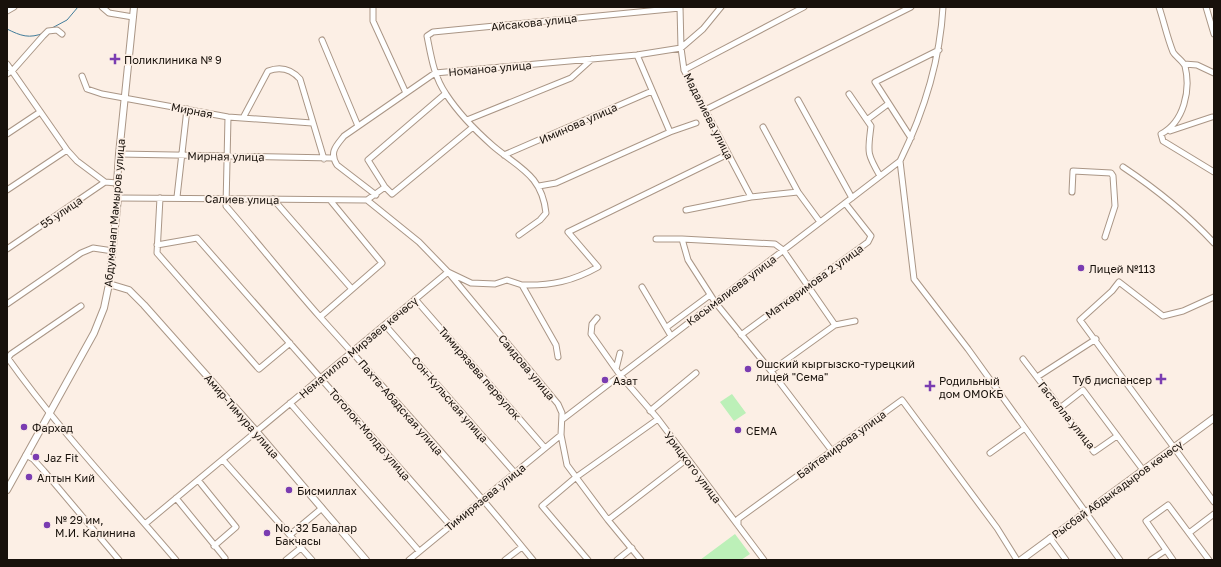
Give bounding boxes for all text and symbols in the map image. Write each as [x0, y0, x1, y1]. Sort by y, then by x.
street label: Айсакова улица [490, 11, 578, 33]
marker: Поликлиника № 9 [109, 53, 121, 65]
place label: Поликлиника № 9 [124, 53, 222, 66]
street label: Номаноа улица [448, 58, 532, 78]
street label: Мадалиева улица [682, 70, 736, 162]
street label: Мирная [170, 100, 214, 120]
street label: Иминова улица [537, 100, 619, 146]
street label: Абдуманап Мамыров улица [101, 138, 127, 288]
street label: Мирная улица [187, 149, 265, 163]
street label: Салиев улица [205, 192, 279, 206]
street label: 55 улица [38, 193, 84, 231]
street label: Маткаримова 2 улица [762, 241, 866, 321]
street label: Касымалиева улица [684, 252, 778, 328]
place label: Лицей №113 [1089, 262, 1155, 275]
marker: Лицей №113 [1076, 263, 1086, 273]
street label: Нематилло Мирзаев көчөсү [296, 294, 421, 401]
street label: Тимирязева переулок [436, 324, 524, 423]
street label: Саидова улица [496, 332, 558, 402]
street label: Сон-Кульская улица [409, 353, 491, 445]
street label: Пахта-Абадская улица [356, 357, 446, 457]
place label: Ошский кыргызско-турецкий лицей "Сема" [756, 357, 915, 383]
marker: Ошский кыргызско-турецкий лицей "Сема" [743, 364, 753, 374]
street label: Амир-Тимура улица [202, 371, 282, 461]
place label: Туб диспансер [1073, 373, 1152, 386]
marker: Туб диспансер [1155, 373, 1167, 385]
place label: Азат [613, 374, 638, 387]
place label: Родильный дом ОМОКБ [939, 374, 1004, 400]
marker: Азат [600, 375, 610, 385]
street label: Гастелла улица [1036, 379, 1098, 451]
marker: Родильный дом ОМОКБ [924, 380, 936, 392]
street label: Тоголок-Молдо улица [327, 385, 413, 483]
street label: Байтемирова улица [794, 407, 888, 481]
place label: Фархад [32, 421, 73, 434]
marker: Фархад [19, 422, 29, 432]
place label: СЕМА [746, 424, 778, 437]
marker: СЕМА [733, 425, 743, 435]
street label: Урицкого улица [662, 429, 724, 505]
street label: Рысбай Абдыкадыров көчөсү [1049, 437, 1186, 542]
place label: Jaz Fit [44, 451, 79, 464]
marker: Jaz Fit [31, 452, 41, 462]
street label: Тимирязева улица [442, 461, 528, 533]
place label: Алтын Кий [37, 471, 95, 484]
marker: Алтын Кий [24, 472, 34, 482]
place label: Бисмиллах [297, 484, 357, 497]
marker: Бисмиллах [284, 485, 294, 495]
place label: № 29 им, М.И. Калинина [55, 513, 135, 539]
marker: № 29 им, М.И. Калинина [42, 520, 52, 530]
place label: No. 32 Балалар Бакчасы [275, 521, 357, 547]
marker: No. 32 Балалар Бакчасы [262, 528, 272, 538]

